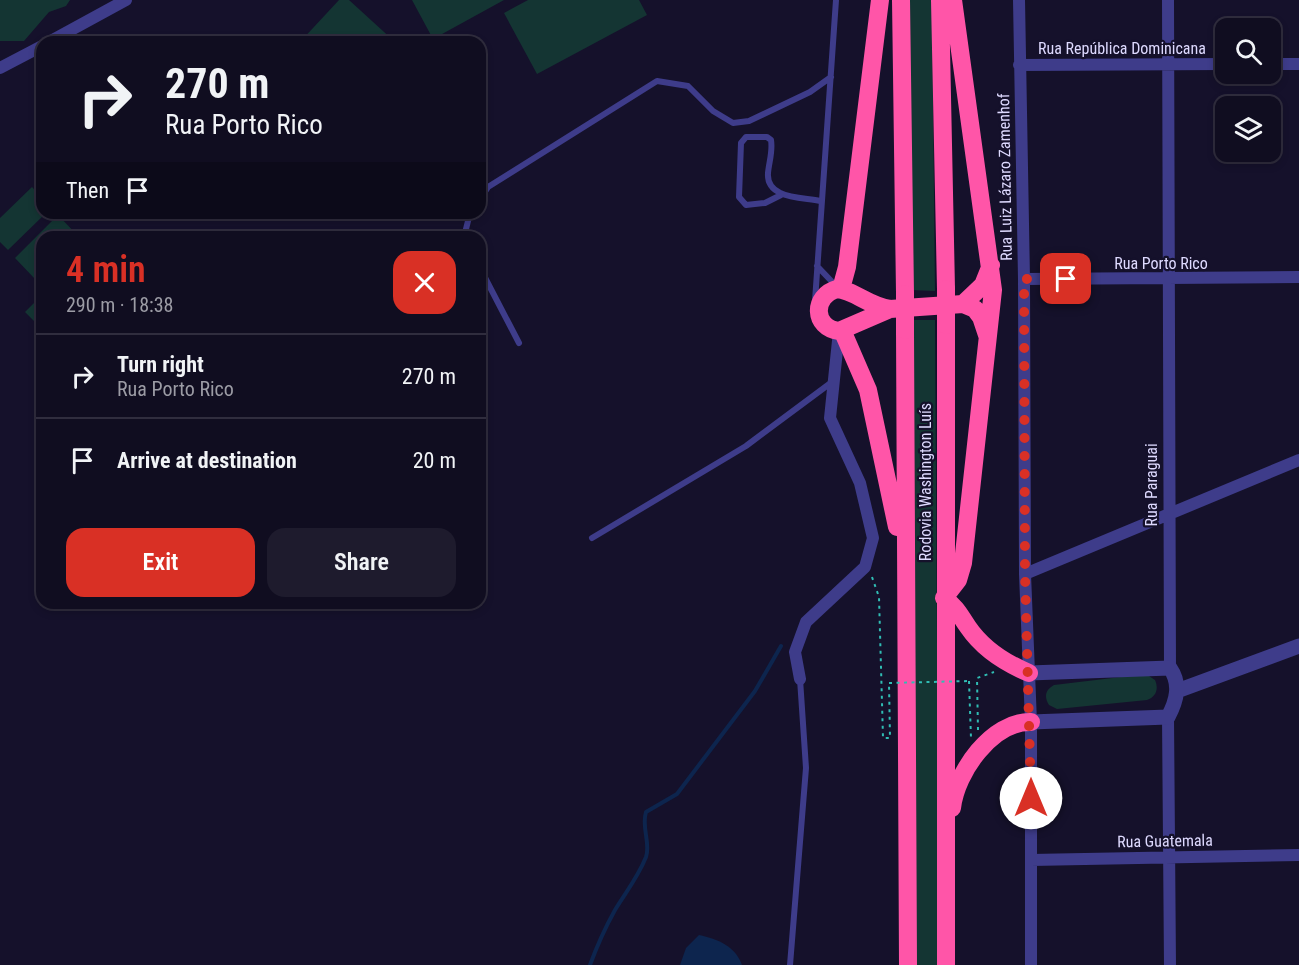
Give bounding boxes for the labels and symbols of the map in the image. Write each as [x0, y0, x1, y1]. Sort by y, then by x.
street label: Rua República Dominicana [1038, 39, 1206, 58]
street label: Rua Luiz Lázaro Zamenhof [994, 93, 1016, 261]
pin [1040, 253, 1091, 304]
street label: Rua Porto Rico [1114, 254, 1208, 273]
street label: Rodovia Washington Luís [916, 403, 935, 561]
street label: Rua Paraguai [1142, 443, 1161, 527]
position arrow [999, 766, 1063, 830]
street label: Rua Guatemala [1117, 831, 1213, 851]

